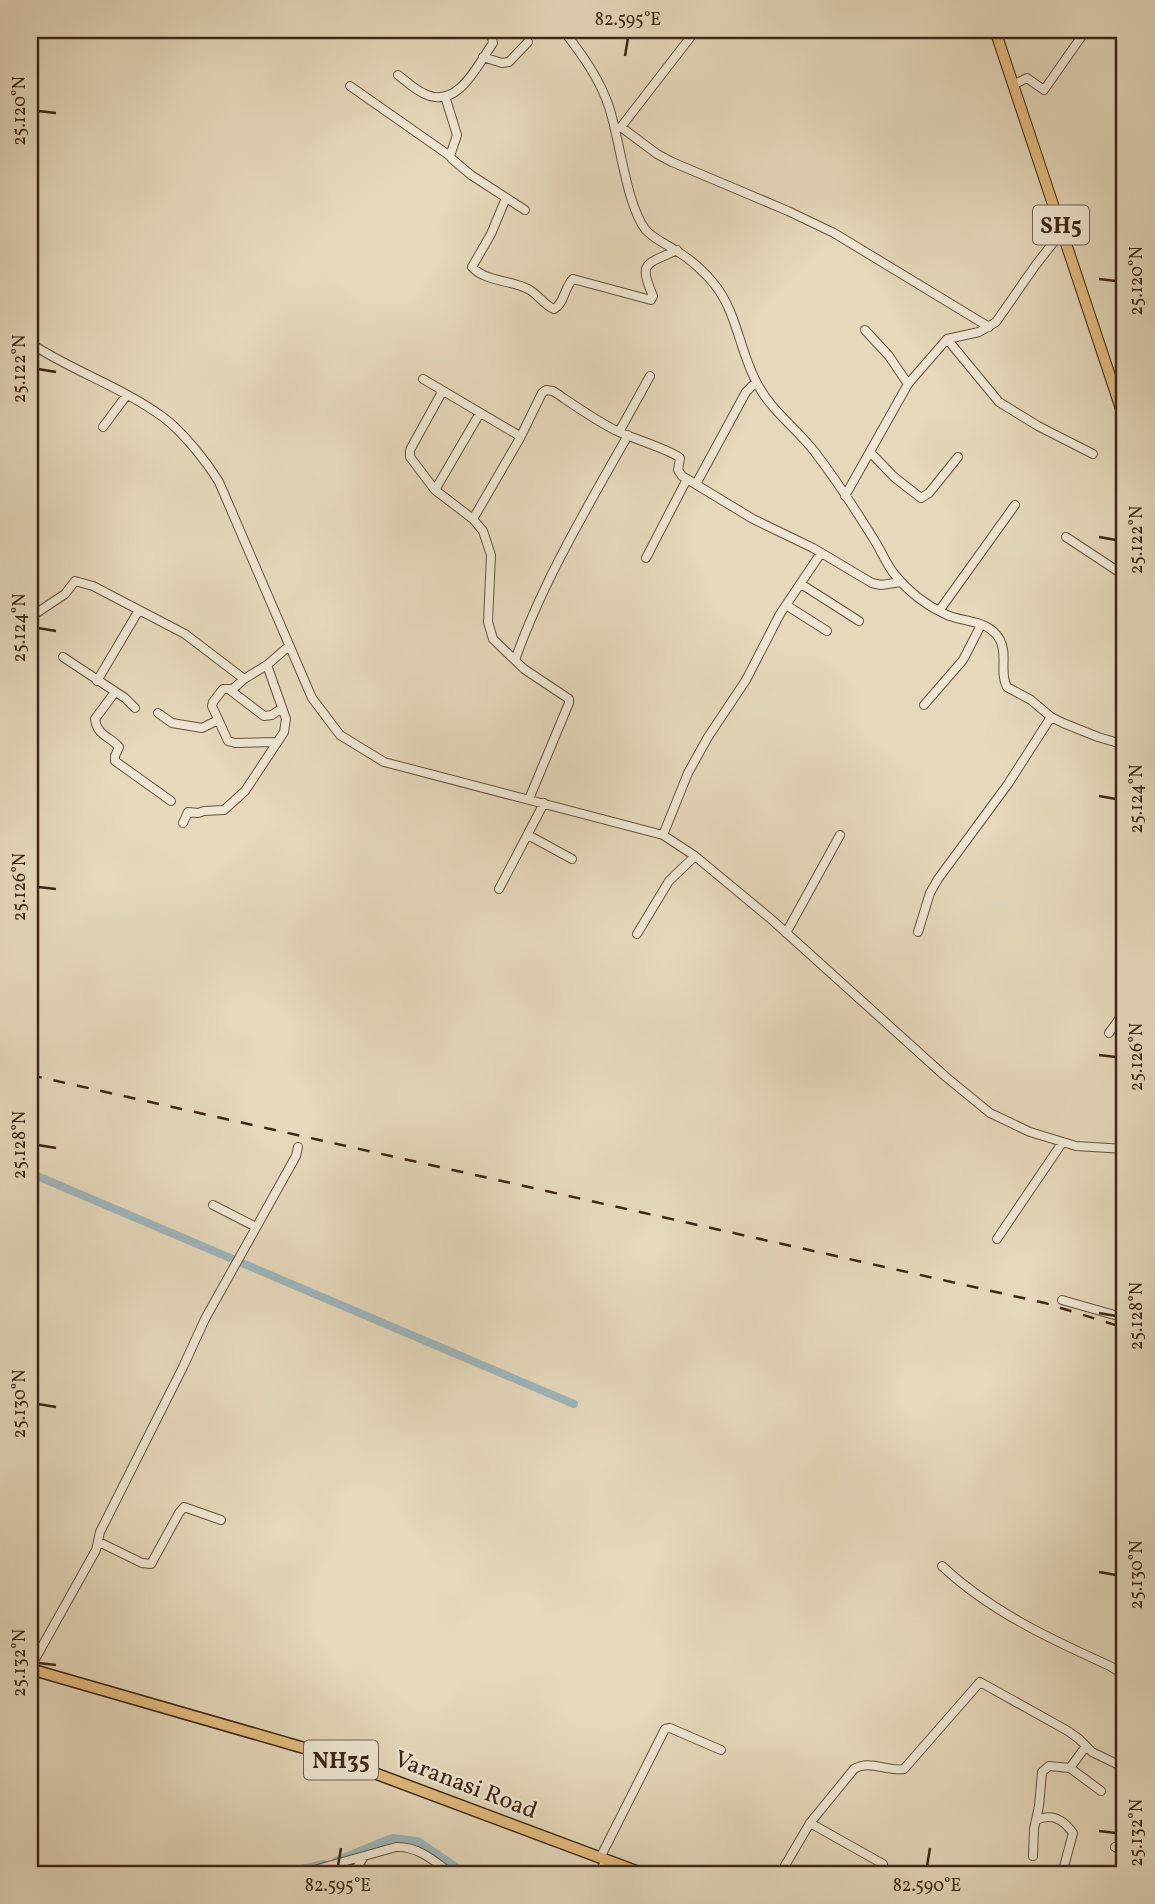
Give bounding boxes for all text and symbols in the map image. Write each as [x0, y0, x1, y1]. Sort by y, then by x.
text: 82.595°E [595, 8, 661, 33]
text: 25.120°N [8, 76, 33, 146]
road number: SH5 [1033, 206, 1089, 244]
text: 25.120°N [1125, 246, 1150, 316]
text: 25.122°N [8, 335, 33, 403]
text: 25.122°N [1125, 506, 1150, 574]
text: 25.124°N [8, 594, 33, 662]
text: 25.124°N [1125, 765, 1150, 833]
text: 25.126°N [8, 853, 33, 921]
text: 25.126°N [1125, 1023, 1150, 1091]
text: 25.128°N [8, 1111, 33, 1179]
text: 25.128°N [1125, 1282, 1150, 1350]
text: 25.130°N [8, 1370, 33, 1438]
text: 25.130°N [1125, 1541, 1150, 1609]
text: 25.132°N [8, 1629, 33, 1697]
road number: NH35 [304, 1740, 378, 1779]
street label: Varanasi Road [389, 1743, 542, 1829]
text: 25.132°N [1125, 1799, 1150, 1867]
text: 82.595°E [305, 1874, 371, 1899]
text: 82.590°E [893, 1874, 962, 1899]

